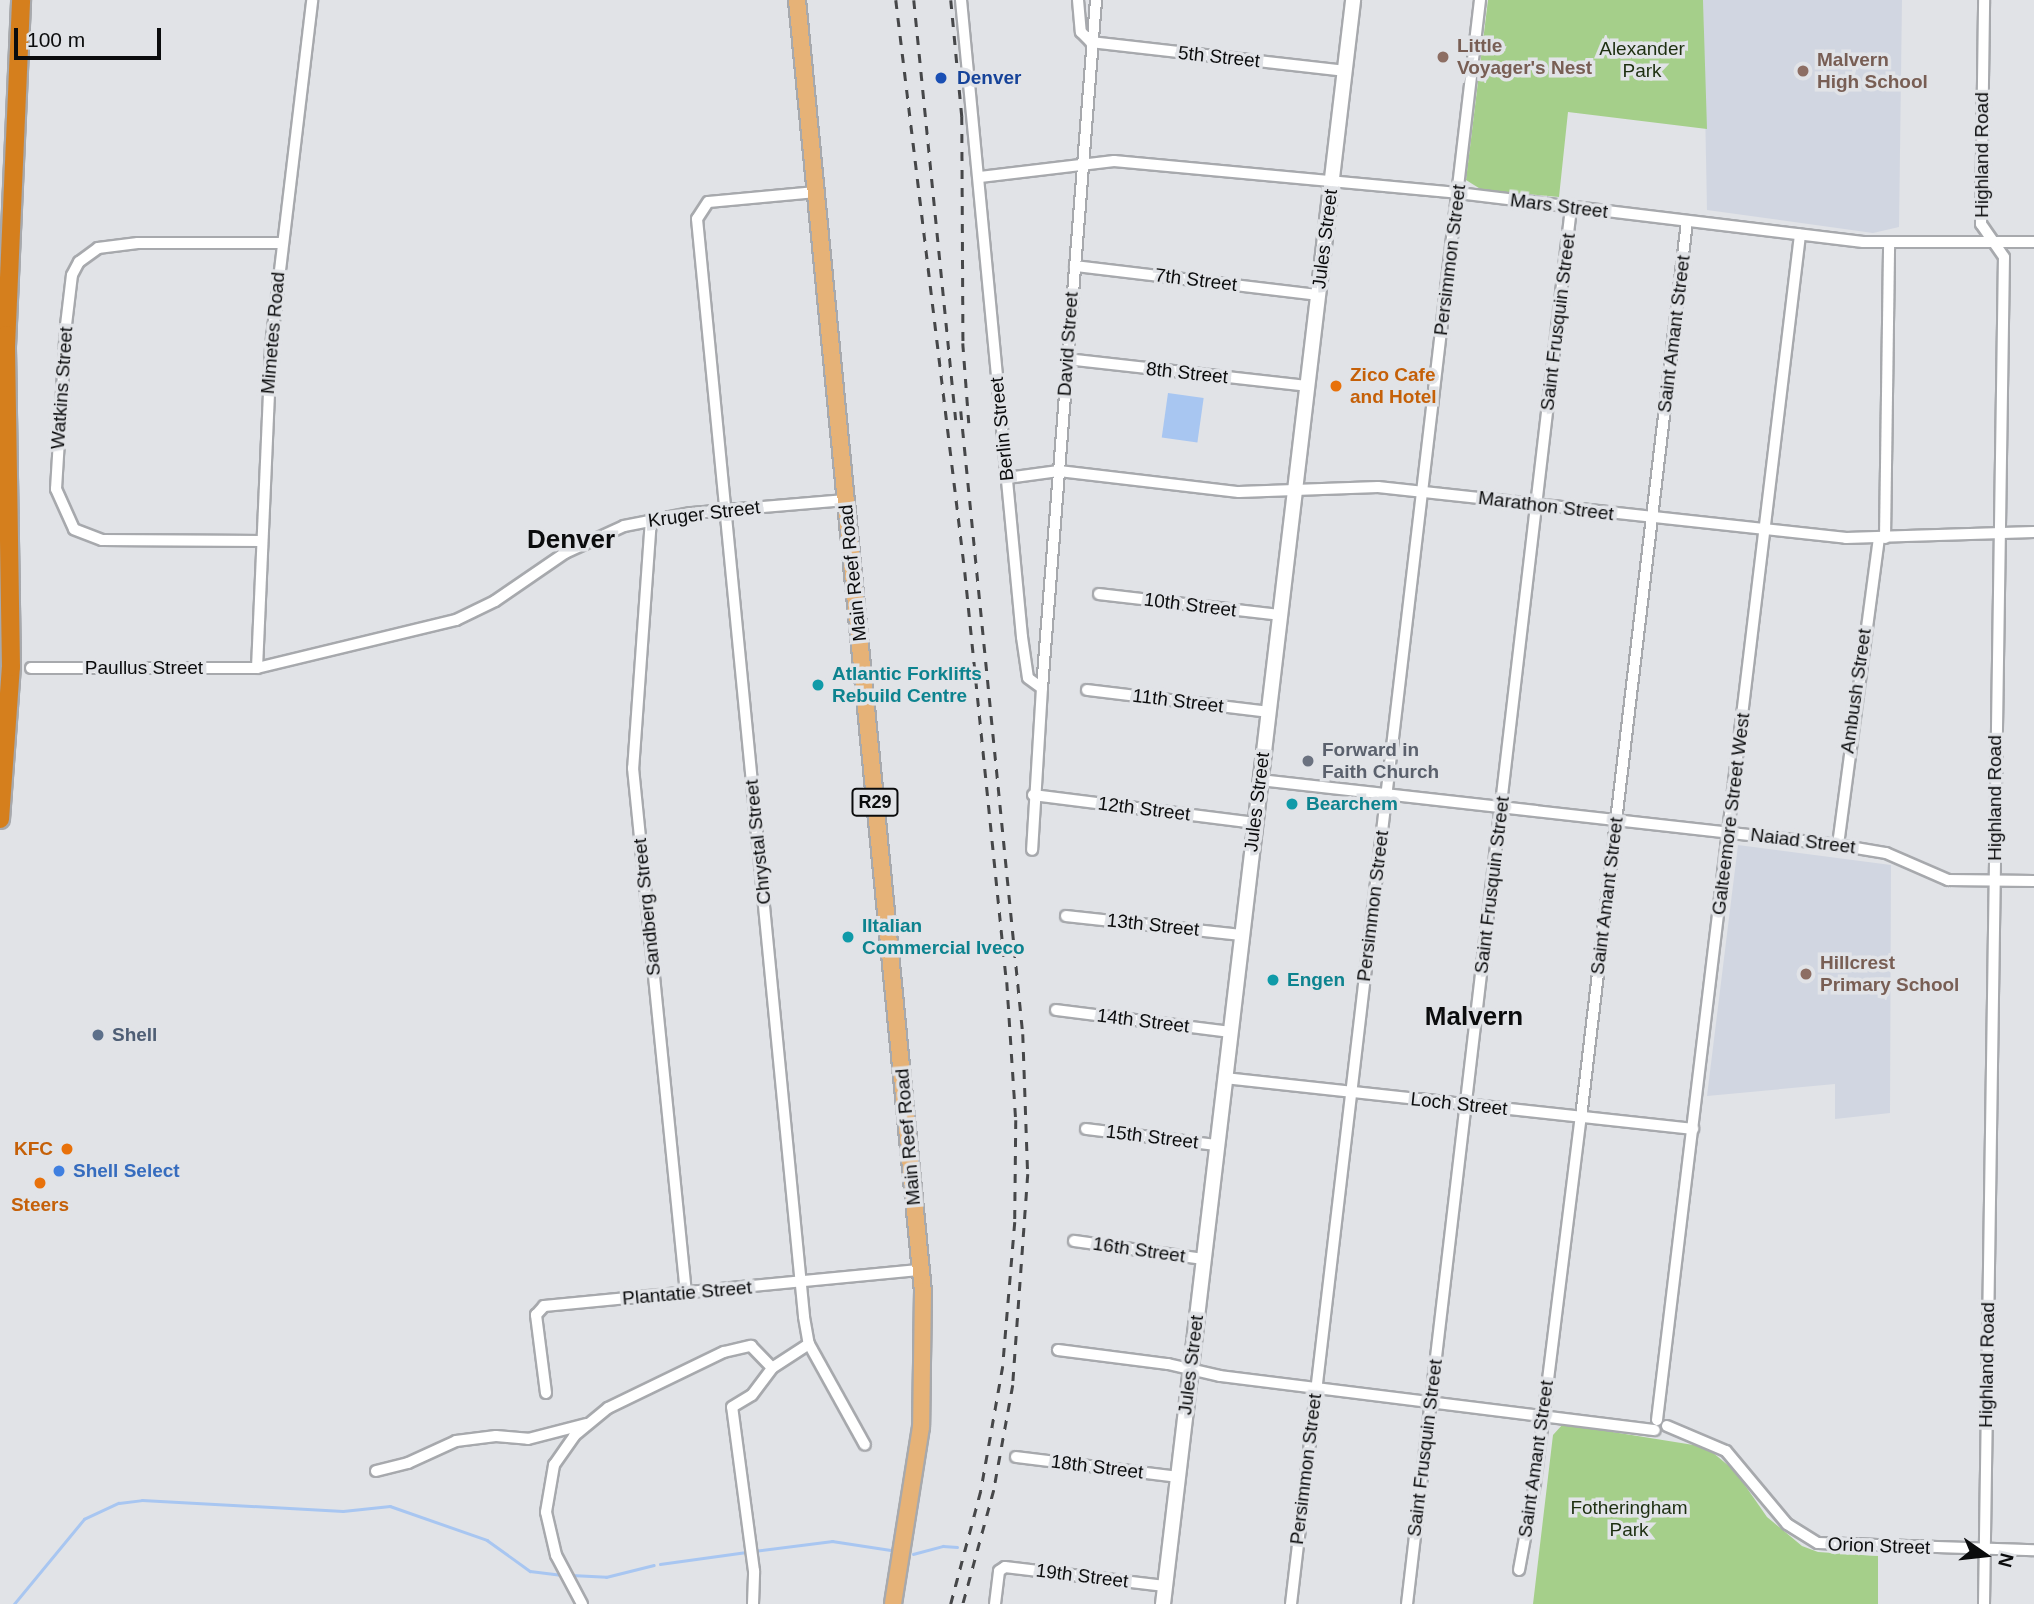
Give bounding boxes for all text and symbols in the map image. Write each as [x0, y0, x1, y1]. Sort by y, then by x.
scale bar [18, 14, 164, 58]
text: 100 m [27, 28, 85, 51]
place label: Little Voyager's Nest [1457, 35, 1592, 79]
park label: Alexander Park [1599, 38, 1685, 82]
street label: 5th Street [1177, 41, 1261, 73]
marker: Little Voyager's Nest [1435, 49, 1451, 65]
place label: Malvern High School [1817, 49, 1928, 93]
marker: Malvern High School [1795, 63, 1811, 79]
place label: Denver [957, 67, 1021, 89]
marker: Denver [931, 68, 951, 88]
street label: Highland Road [1971, 92, 1993, 218]
street label: Persimmon Street [1429, 183, 1471, 337]
street label: Jules Street [1308, 188, 1342, 290]
street label: Mars Street [1509, 189, 1609, 223]
street label: Saint Frusquin Street [1536, 232, 1580, 412]
street label: Saint Amant Street [1653, 253, 1695, 415]
street label: 7th Street [1154, 264, 1238, 296]
street label: Mimetes Road [256, 271, 290, 395]
street label: David Street [1053, 291, 1083, 397]
street label: Watkins Street [46, 326, 78, 450]
street label: 8th Street [1145, 357, 1229, 389]
place label: Zico Cafe and Hotel [1350, 364, 1437, 408]
street label: Berlin Street [985, 376, 1019, 482]
marker: Zico Cafe and Hotel [1328, 378, 1344, 394]
street label: Marathon Street [1477, 486, 1615, 526]
street label: Kruger Street [647, 496, 761, 532]
street label: Main Reef Road [834, 504, 872, 642]
district label: Denver [527, 524, 615, 556]
street label: 10th Street [1142, 588, 1238, 622]
street label: Ambush Street [1836, 627, 1876, 755]
street label: Paullus Street [85, 657, 203, 679]
place label: Atlantic Forklifts Rebuild Centre [832, 663, 982, 707]
marker: Atlantic Forklifts Rebuild Centre [810, 677, 826, 693]
street label: 11th Street [1131, 684, 1225, 718]
street label: Galteemore Street West [1707, 712, 1755, 916]
street label: Highland Road [1984, 735, 2006, 861]
place label: Forward in Faith Church [1322, 739, 1439, 783]
street label: Jules Street [1240, 751, 1274, 853]
marker: Forward in Faith Church [1300, 753, 1316, 769]
street label: Chrystal Street [740, 778, 776, 906]
road number: R29 [850, 788, 900, 816]
street label: 12th Street [1096, 792, 1192, 826]
place label: Bearchem [1306, 793, 1398, 815]
street label: Saint Frusquin Street [1470, 795, 1514, 975]
marker: Bearchem [1284, 796, 1300, 812]
street label: Saint Amant Street [1586, 815, 1628, 977]
street label: Naiad Street [1749, 823, 1857, 859]
street label: Persimmon Street [1352, 829, 1394, 983]
street label: Sandberg Street [628, 837, 666, 977]
street label: 13th Street [1106, 909, 1200, 941]
place label: IItalian Commercial Iveco [862, 915, 1025, 959]
marker: IItalian Commercial Iveco [840, 929, 856, 945]
place label: Hillcrest Primary School [1820, 952, 1959, 996]
marker: Hillcrest Primary School [1798, 966, 1814, 982]
place label: Engen [1287, 969, 1345, 991]
marker: Engen [1265, 972, 1281, 988]
district label: Malvern [1425, 1001, 1523, 1033]
street label: 14th Street [1095, 1004, 1191, 1038]
place label: Shell [112, 1024, 157, 1046]
marker: Shell [90, 1027, 106, 1043]
street label: Main Reef Road [891, 1068, 925, 1206]
street label: Loch Street [1409, 1088, 1509, 1120]
street label: 15th Street [1104, 1120, 1200, 1154]
place label: KFC [14, 1138, 53, 1160]
marker: KFC [59, 1141, 75, 1157]
place label: Shell Select [73, 1160, 180, 1182]
marker: Shell Select [51, 1163, 67, 1179]
marker: Steers [32, 1175, 48, 1191]
place label: Steers [11, 1194, 69, 1216]
street label: 16th Street [1091, 1232, 1187, 1268]
street label: Plantatie Street [621, 1276, 753, 1310]
street label: Highland Road [1975, 1302, 1999, 1428]
street label: Jules Street [1174, 1314, 1208, 1416]
street label: Saint Frusquin Street [1403, 1358, 1447, 1538]
street label: Saint Amant Street [1514, 1378, 1558, 1540]
street label: Persimmon Street [1285, 1392, 1327, 1546]
street label: 18th Street [1049, 1450, 1145, 1484]
park label: Fotheringham Park [1570, 1497, 1688, 1541]
north arrow [1950, 1520, 2020, 1590]
street label: Orion Street [1827, 1533, 1931, 1559]
text: N [1994, 1551, 2018, 1569]
street label: 19th Street [1034, 1559, 1130, 1593]

